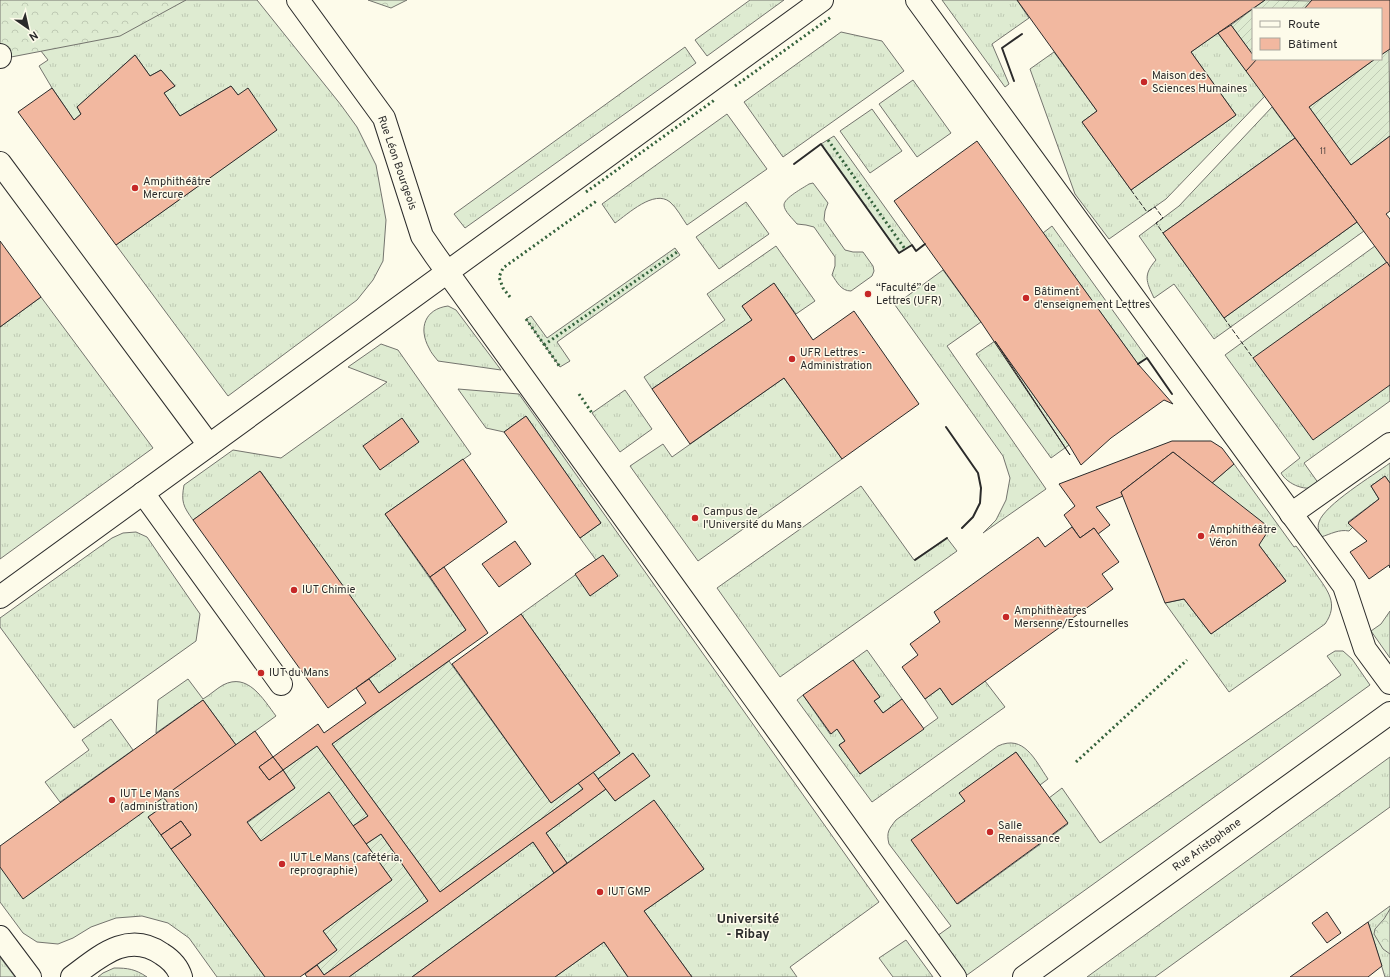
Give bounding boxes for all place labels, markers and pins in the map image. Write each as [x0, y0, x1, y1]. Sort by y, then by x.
place label: Maison des Sciences Humaines [1152, 69, 1247, 96]
marker: Maison des Sciences Humaines [1139, 77, 1149, 87]
place label: Amphithéâtre Mercure [143, 175, 211, 202]
marker: Amphithéâtre Mercure [130, 183, 140, 193]
place label: “Faculté” de Lettres (UFR) [876, 281, 942, 308]
place label: Bâtiment d'enseignement Lettres [1034, 285, 1150, 312]
marker: “Faculté” de Lettres (UFR) [863, 289, 873, 299]
marker: Bâtiment d'enseignement Lettres [1021, 293, 1031, 303]
place label: UFR Lettres - Administration [800, 346, 872, 373]
marker: UFR Lettres - Administration [787, 354, 797, 364]
place label: Campus de l'Université du Mans [703, 505, 802, 532]
marker: Campus de l'Université du Mans [690, 513, 700, 523]
place label: Amphithéâtre Véron [1209, 523, 1277, 550]
marker: Amphithéâtre Véron [1196, 531, 1206, 541]
place label: IUT Chimie [302, 583, 355, 597]
marker: IUT Chimie [289, 585, 299, 595]
place label: Amphithèatres Mersenne/Estournelles [1014, 604, 1129, 631]
marker: Amphithèatres Mersenne/Estournelles [1001, 612, 1011, 622]
place label: IUT du Mans [269, 666, 329, 680]
marker: IUT du Mans [256, 668, 266, 678]
place label: IUT Le Mans (administration) [120, 787, 198, 814]
marker: IUT Le Mans (administration) [107, 795, 117, 805]
place label: Salle Renaissance [998, 819, 1060, 846]
marker: Salle Renaissance [985, 827, 995, 837]
place label: IUT Le Mans (cafétéria, reprographie) [290, 851, 403, 878]
marker: IUT Le Mans (cafétéria, reprographie) [277, 859, 287, 869]
place label: IUT GMP [608, 885, 651, 899]
marker: IUT GMP [595, 887, 605, 897]

